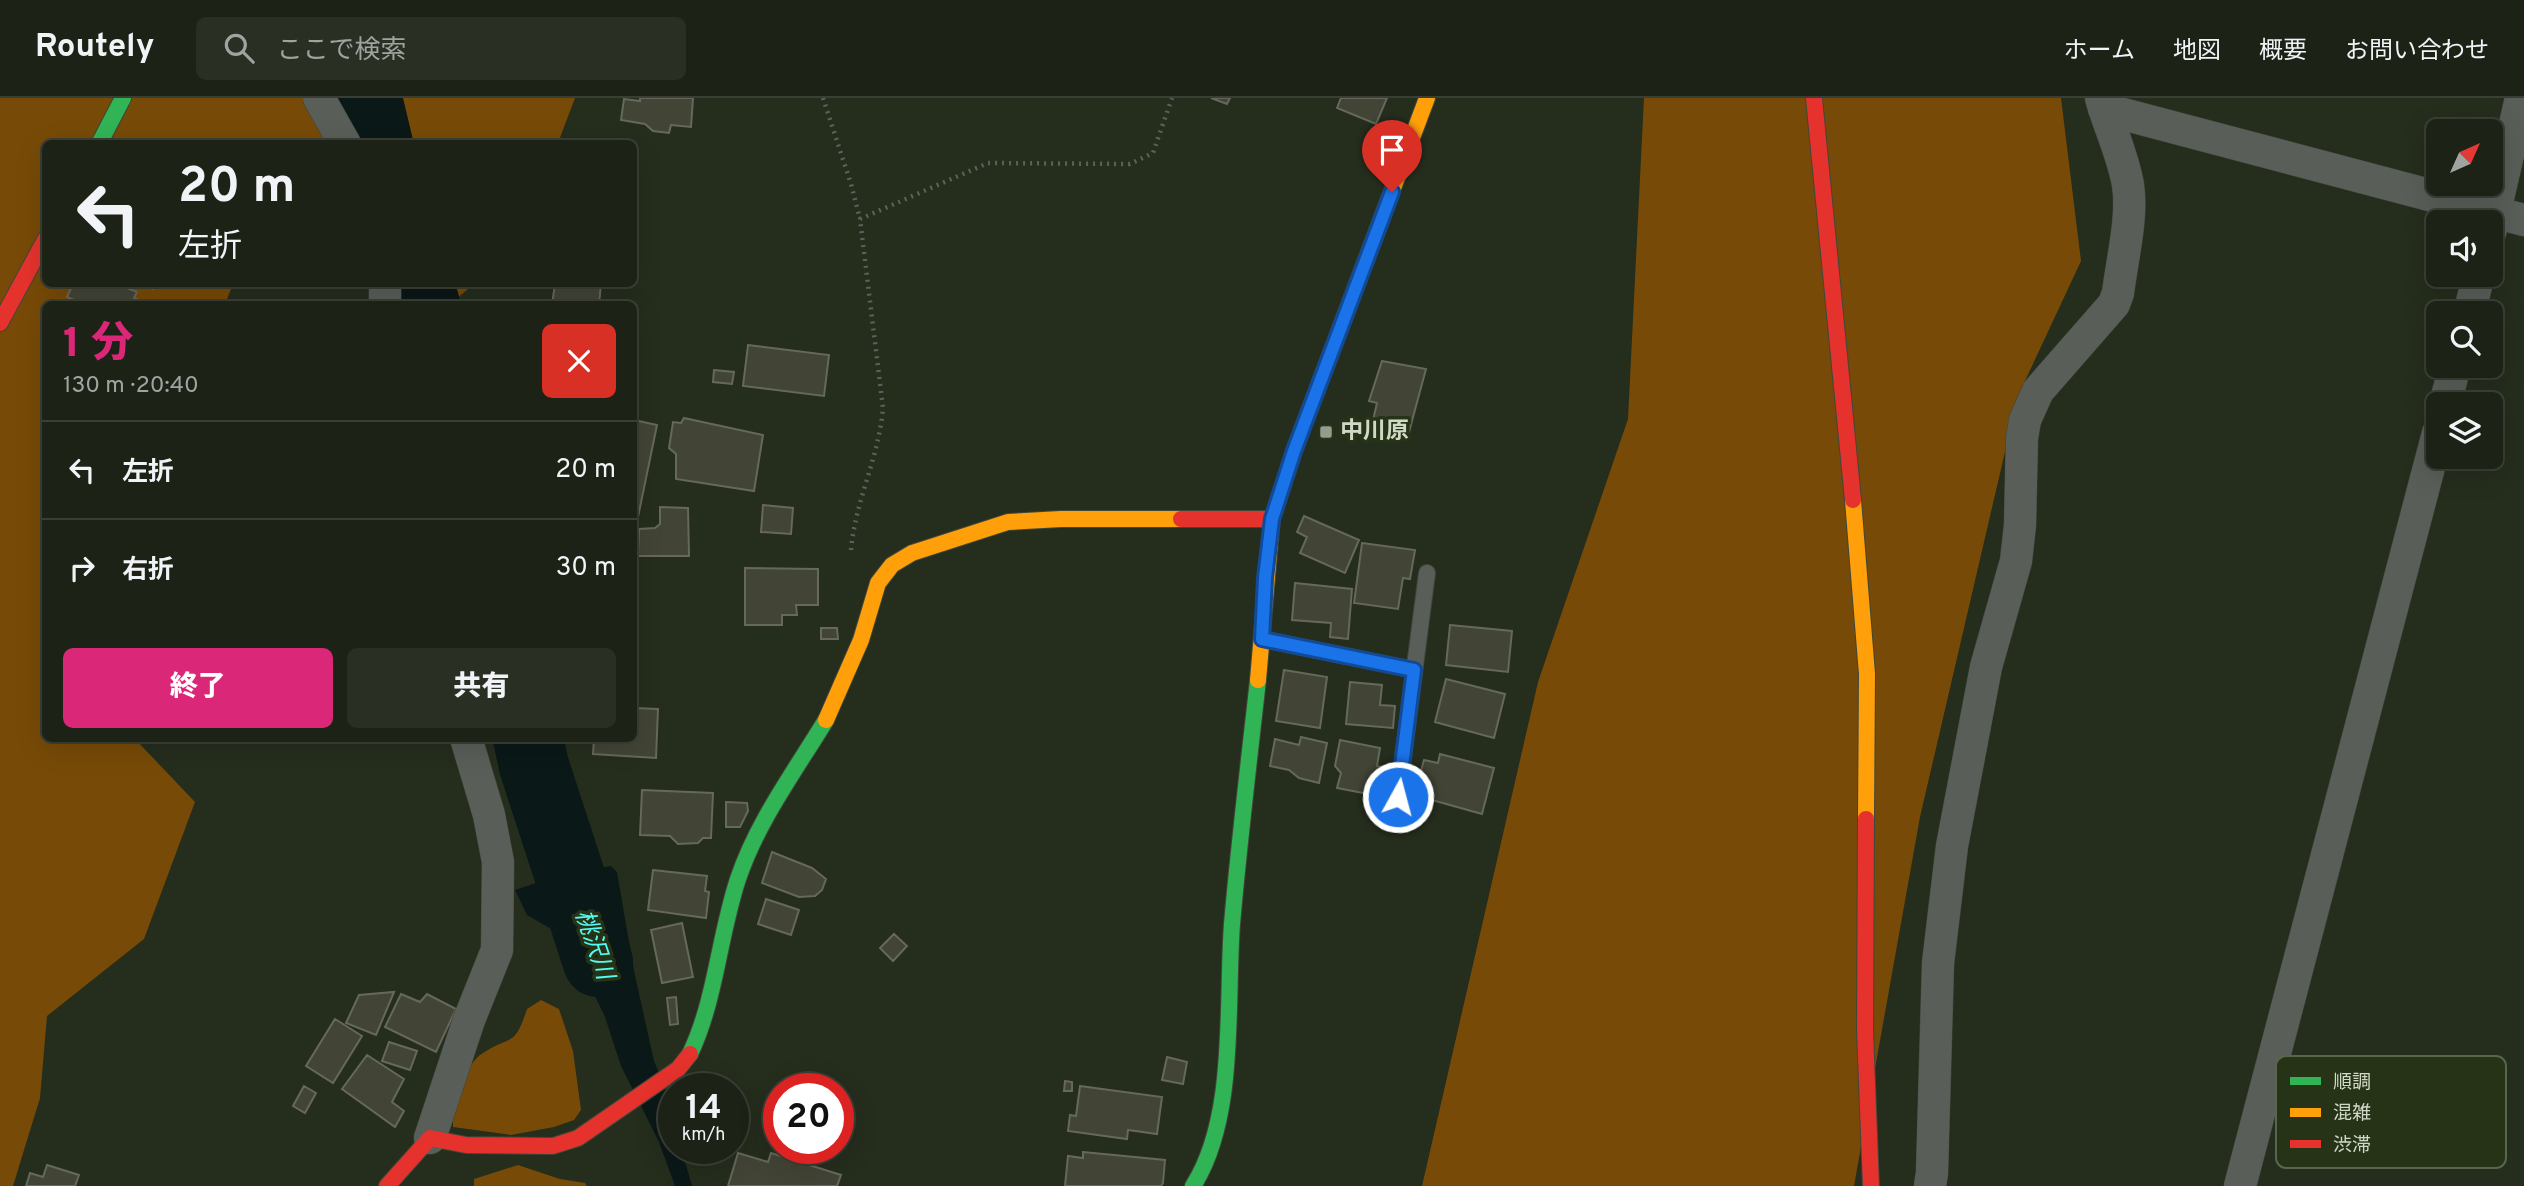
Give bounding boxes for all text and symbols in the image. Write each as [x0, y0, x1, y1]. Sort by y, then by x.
search box [196, 17, 686, 80]
text: Routely [35, 27, 154, 69]
icon: search [220, 29, 258, 67]
text: ここで検索 [276, 35, 407, 68]
text: ホーム [2064, 37, 2135, 67]
text: 地図 [2173, 37, 2221, 67]
text: 概要 [2259, 37, 2307, 67]
text: お問い合わせ [2345, 37, 2489, 67]
north arrow [2426, 119, 2502, 196]
map controls [2426, 119, 2503, 469]
pin [1362, 120, 1422, 192]
icon: arrive [1373, 131, 1411, 169]
text: 20 m [178, 158, 295, 220]
icon: left [63, 168, 154, 259]
button: sound [2426, 210, 2503, 287]
text: 左折 [178, 228, 242, 268]
button: search [2426, 301, 2503, 378]
text: 1 分 [63, 319, 133, 372]
button: close [542, 324, 616, 398]
text: 130 m · 20:40 [63, 372, 199, 401]
button: layers [2426, 392, 2503, 469]
place label: 中川原 [1340, 418, 1409, 447]
marker: 中川原 [1318, 424, 1334, 440]
icon: left [63, 451, 101, 489]
text: 20 m [555, 454, 616, 487]
text: 左折 [122, 457, 174, 490]
icon: right [63, 549, 101, 587]
text: 30 m [556, 552, 616, 585]
text: 右折 [122, 555, 174, 588]
button: 終了 [63, 648, 333, 728]
button: 共有 [347, 648, 616, 728]
position arrow [1361, 760, 1435, 834]
water label: 桃沢川 [567, 906, 620, 987]
legend [2276, 1056, 2506, 1168]
text: 順調 [2333, 1071, 2371, 1095]
speed limit sign: 20 [763, 1073, 854, 1164]
text: 14 [685, 1087, 722, 1131]
text: 混雑 [2333, 1102, 2371, 1126]
text: km/h [682, 1124, 725, 1147]
text: 渋滞 [2333, 1134, 2371, 1158]

